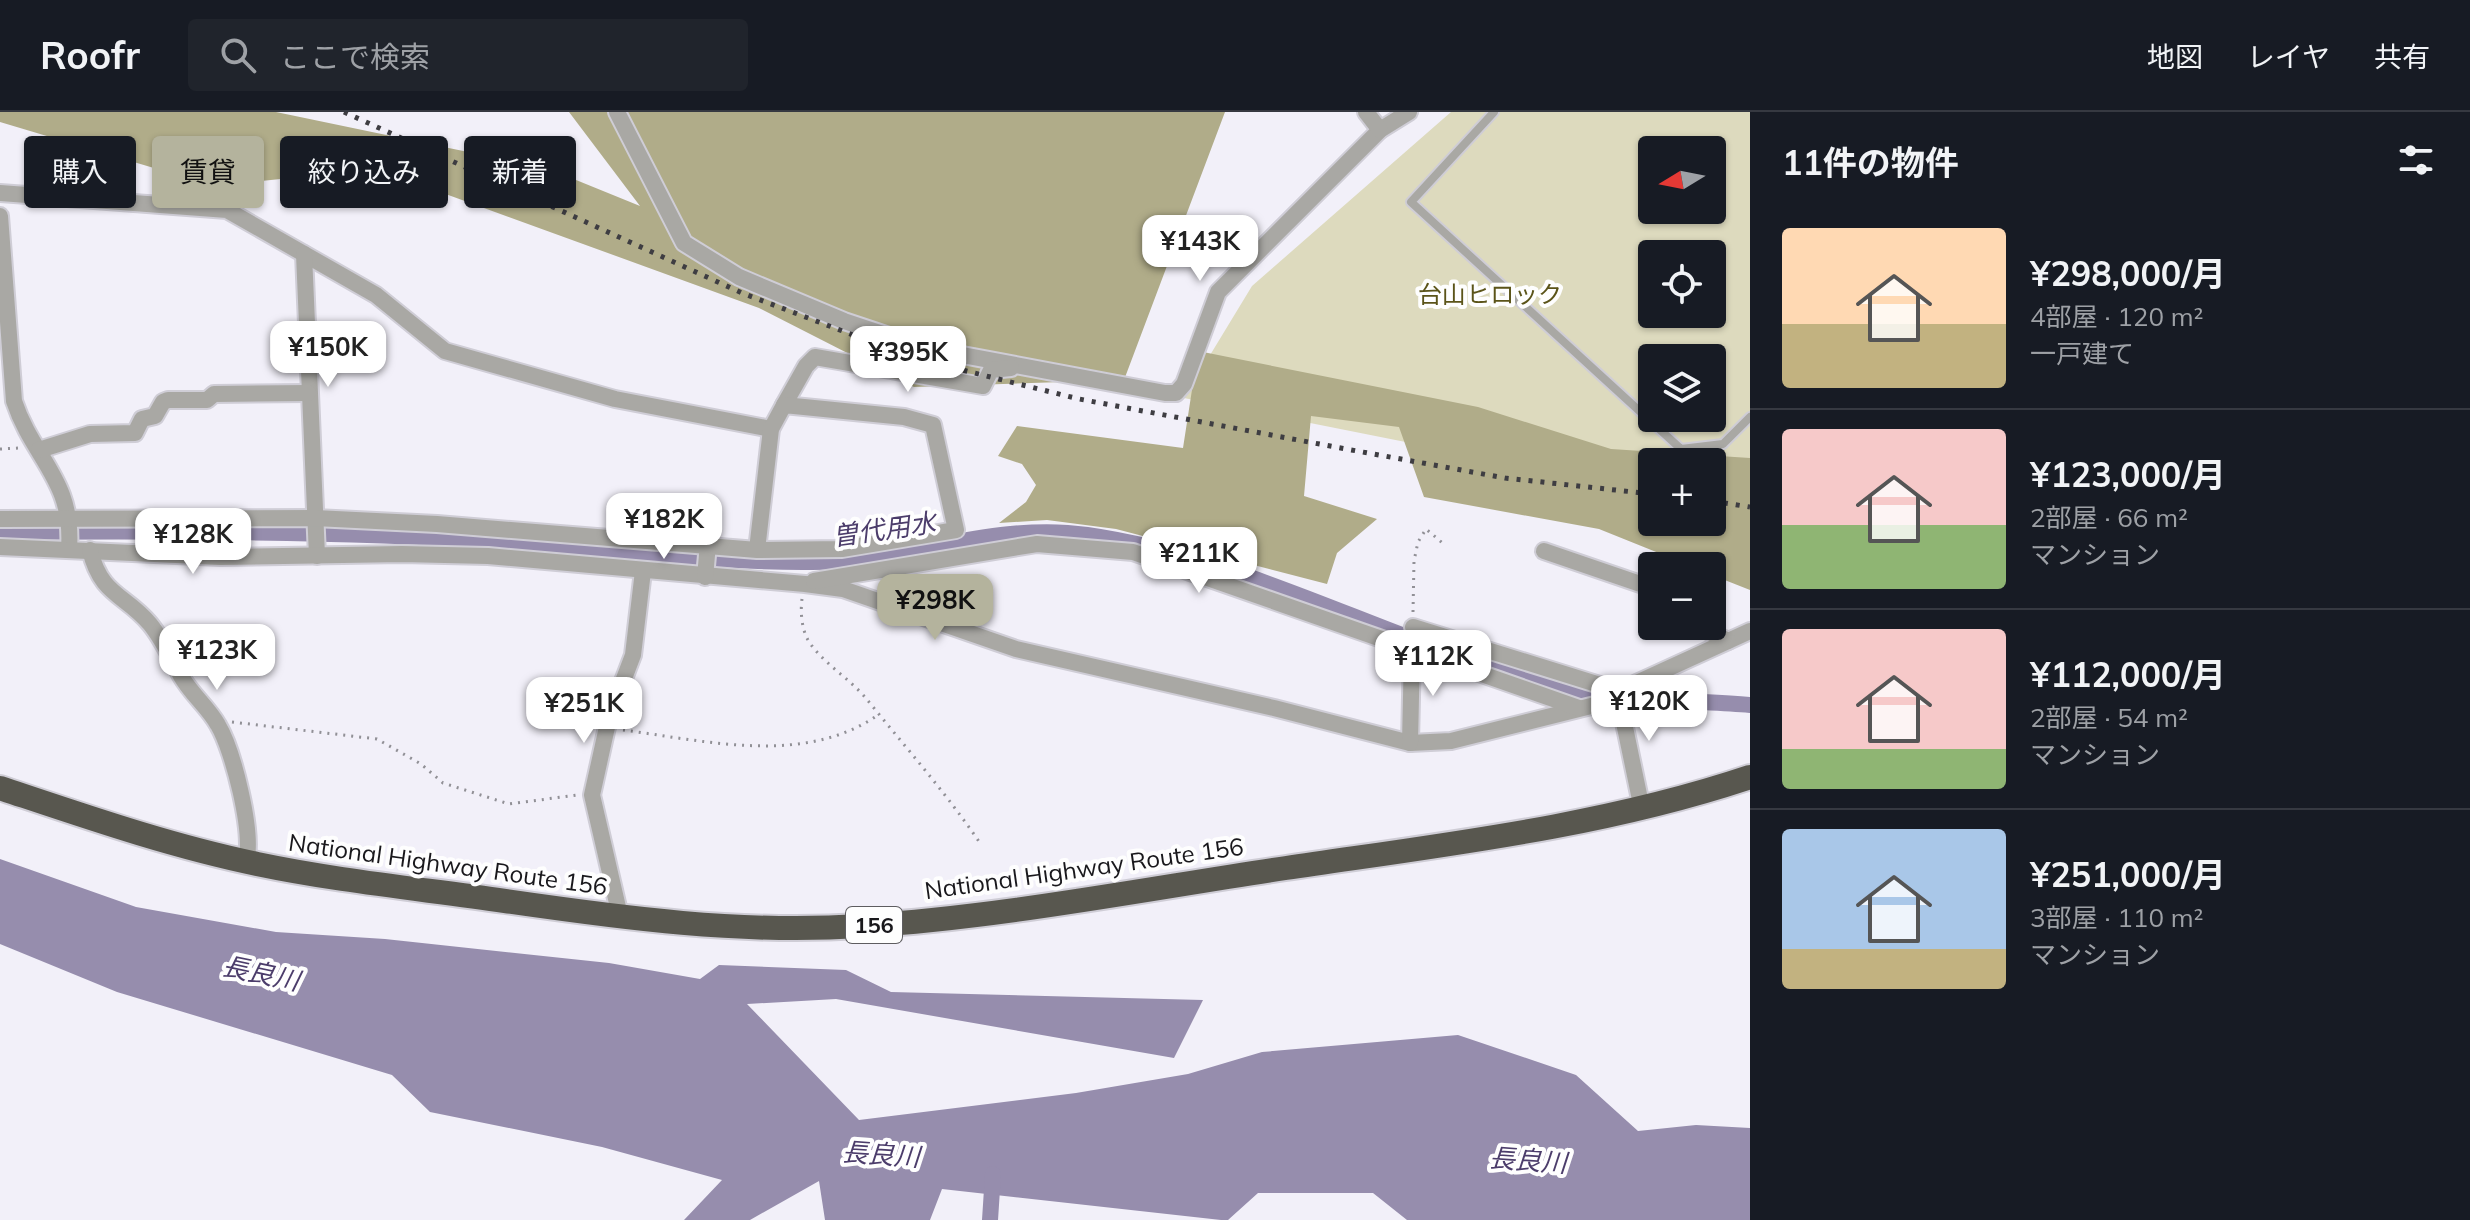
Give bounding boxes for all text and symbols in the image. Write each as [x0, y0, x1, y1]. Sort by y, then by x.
search box [188, 19, 748, 91]
text: Roofr [40, 31, 140, 79]
icon: search [216, 33, 260, 77]
text: ここで検索 [280, 38, 430, 76]
text: 地図 [2147, 39, 2203, 74]
text: レイヤ [2247, 39, 2330, 74]
text: 共有 [2374, 39, 2430, 74]
chip: 購入 [24, 136, 136, 208]
chip: 賃貸 [152, 136, 264, 208]
chip: 絞り込み [280, 136, 448, 208]
chip: 新着 [464, 136, 576, 208]
north arrow [1638, 136, 1726, 224]
map controls [1638, 136, 1726, 640]
icon: filters [2394, 138, 2438, 182]
text: 11件の物件 [1782, 141, 1959, 184]
pin: ¥143K [1144, 215, 1256, 283]
text: ¥143K [1160, 224, 1240, 257]
button: locate [1638, 240, 1726, 328]
text: ¥298,000/月 [2030, 252, 2226, 295]
icon: home [1846, 260, 1942, 356]
park label: 台山ヒロック [1418, 279, 1562, 309]
text: 4部屋 · 120 m² [2030, 300, 2203, 333]
pin: ¥150K [272, 321, 384, 389]
pin: ¥395K [852, 326, 964, 394]
text: ¥150K [288, 330, 368, 363]
text: ¥395K [868, 335, 948, 368]
text: 一戸建て [2030, 337, 2134, 370]
button: layers [1638, 344, 1726, 432]
button: + [1638, 448, 1726, 536]
text: ¥123,000/月 [2030, 453, 2226, 496]
icon: home [1846, 461, 1942, 557]
pin: ¥182K [608, 493, 720, 561]
text: 2部屋 · 66 m² [2030, 501, 2188, 534]
text: ¥182K [624, 502, 704, 535]
water label: 曽代用水 [830, 505, 941, 553]
pin: ¥128K [137, 508, 249, 576]
text: ¥128K [153, 517, 233, 550]
pin: ¥211K [1143, 527, 1255, 595]
text: ¥211K [1159, 536, 1239, 569]
text: マンション [2030, 538, 2160, 571]
button: − [1638, 552, 1726, 640]
pin: ¥298K [879, 574, 991, 642]
text: ¥298K [895, 583, 975, 616]
pin: ¥123K [161, 624, 273, 692]
pin: ¥112K [1377, 630, 1489, 698]
text: ¥123K [177, 633, 257, 666]
text: ¥112K [1393, 639, 1473, 672]
text: ¥112,000/月 [2030, 653, 2226, 696]
icon: home [1846, 661, 1942, 757]
pin: ¥120K [1593, 675, 1705, 743]
pin: ¥251K [528, 677, 640, 745]
text: ¥120K [1609, 684, 1689, 717]
text: ¥251K [544, 686, 624, 719]
text: 2部屋 · 54 m² [2030, 701, 2188, 734]
text: マンション [2030, 738, 2160, 771]
street label: National Highway Route 156 [287, 827, 609, 901]
street label: National Highway Route 156 [923, 831, 1245, 905]
text: ¥251,000/月 [2030, 853, 2226, 896]
icon: home [1846, 861, 1942, 957]
text: 3部屋 · 110 m² [2030, 901, 2203, 934]
road number: 156 [846, 907, 902, 943]
text: マンション [2030, 938, 2160, 971]
water label: 長良川 [219, 949, 306, 998]
water label: 長良川 [841, 1135, 924, 1173]
water label: 長良川 [1488, 1141, 1571, 1179]

